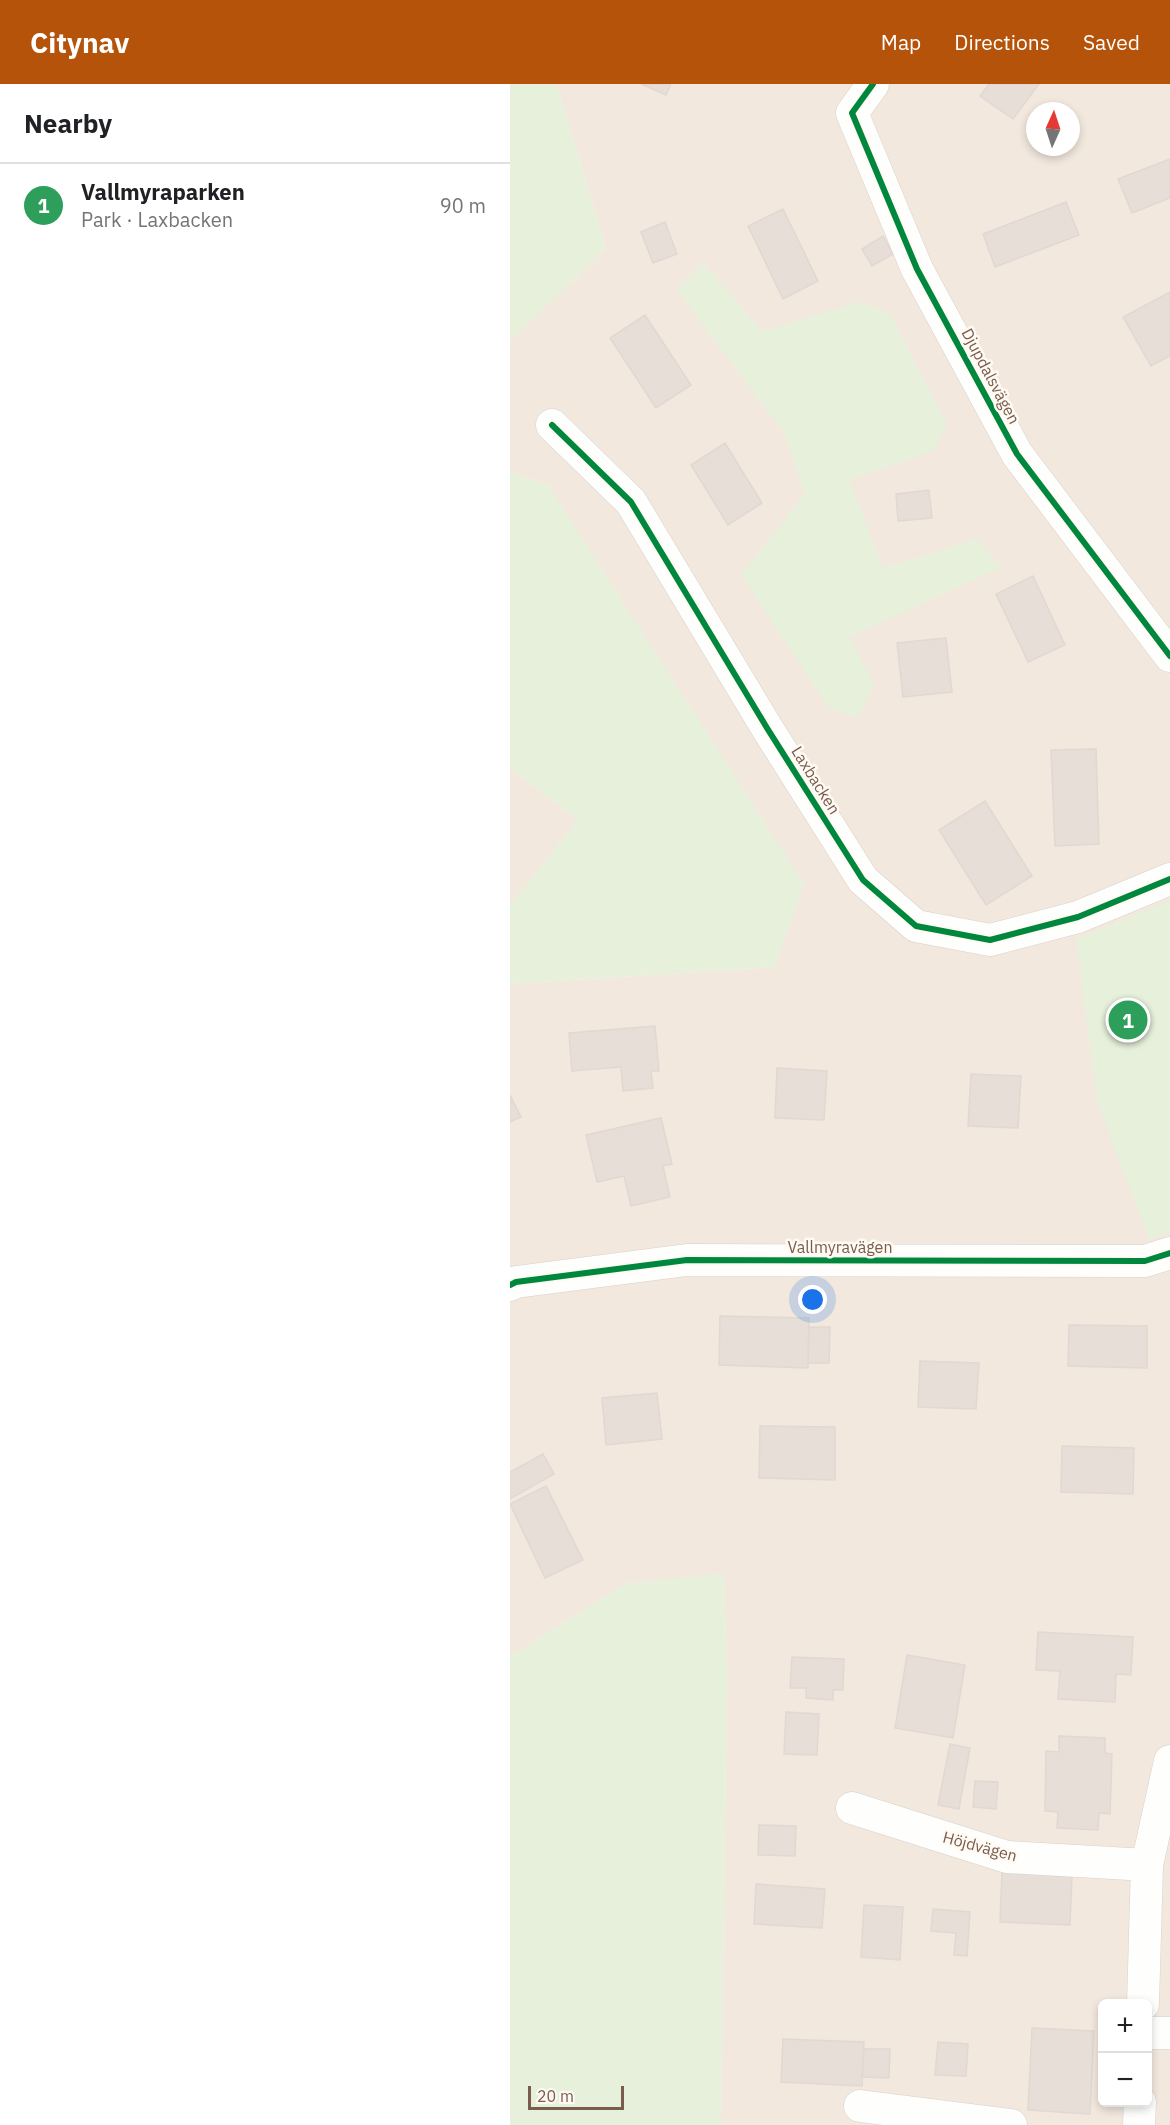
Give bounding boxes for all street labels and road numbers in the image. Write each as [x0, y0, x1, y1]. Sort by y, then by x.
street label: Djupdalsvägen [957, 325, 1025, 427]
street label: Laxbacken [787, 742, 845, 818]
street label: Vallmyravägen [788, 1237, 892, 1257]
street label: Höjdvägen [941, 1826, 1019, 1866]

